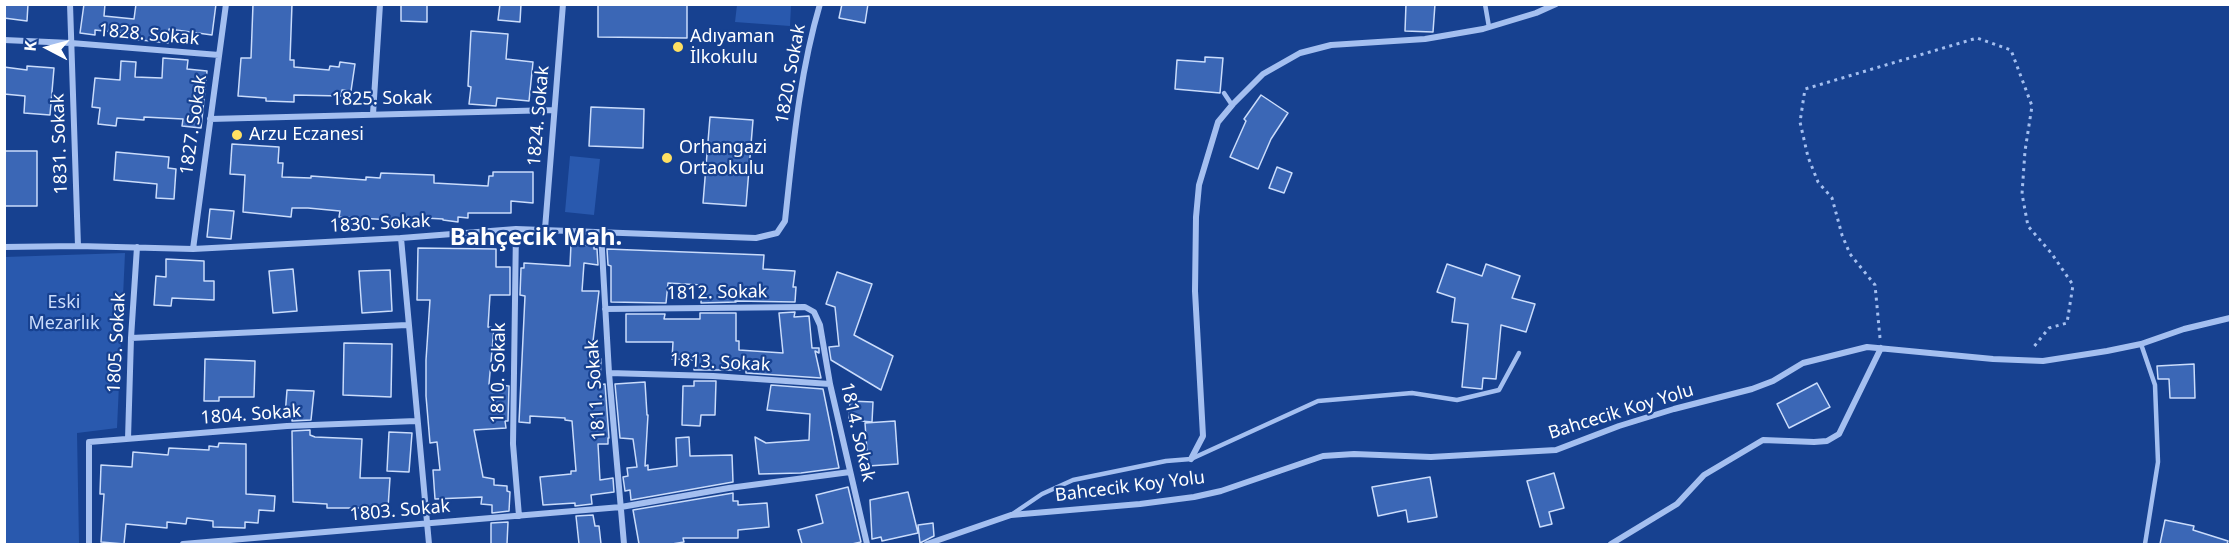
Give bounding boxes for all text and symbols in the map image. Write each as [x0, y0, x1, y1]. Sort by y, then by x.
north arrow [18, 18, 78, 78]
street label: 1828. Sokak [98, 20, 200, 50]
street label: 1820. Sokak [772, 22, 810, 126]
place label: Adıyaman İlkokulu [690, 26, 775, 68]
text: K [19, 40, 42, 53]
marker: Adıyaman İlkokulu [671, 40, 685, 54]
street label: 1824. Sokak [524, 65, 554, 167]
street label: 1827. Sokak [176, 74, 212, 176]
street label: 1825. Sokak [331, 87, 433, 111]
street label: 1831. Sokak [47, 93, 73, 195]
place label: Arzu Eczanesi [249, 124, 364, 146]
marker: Arzu Eczanesi [230, 128, 244, 142]
place label: Orhangazi Ortaokulu [679, 137, 767, 180]
marker: Orhangazi Ortaokulu [660, 151, 674, 165]
street label: 1830. Sokak [329, 211, 431, 237]
district label: Bahçecik Mah. [450, 224, 622, 252]
street label: 1812. Sokak [666, 281, 768, 305]
park label: Eski Mezarlık [28, 292, 100, 334]
street label: 1805. Sokak [104, 292, 130, 394]
street label: 1810. Sokak [487, 322, 511, 424]
street label: 1811. Sokak [582, 339, 610, 441]
street label: 1813. Sokak [669, 350, 771, 376]
street label: 1814. Sokak [835, 380, 879, 484]
street label: Bahcecik Koy Yolu [1546, 380, 1696, 444]
street label: 1804. Sokak [200, 401, 302, 429]
street label: Bahcecik Koy Yolu [1054, 467, 1206, 507]
street label: 1803. Sokak [349, 496, 451, 526]

